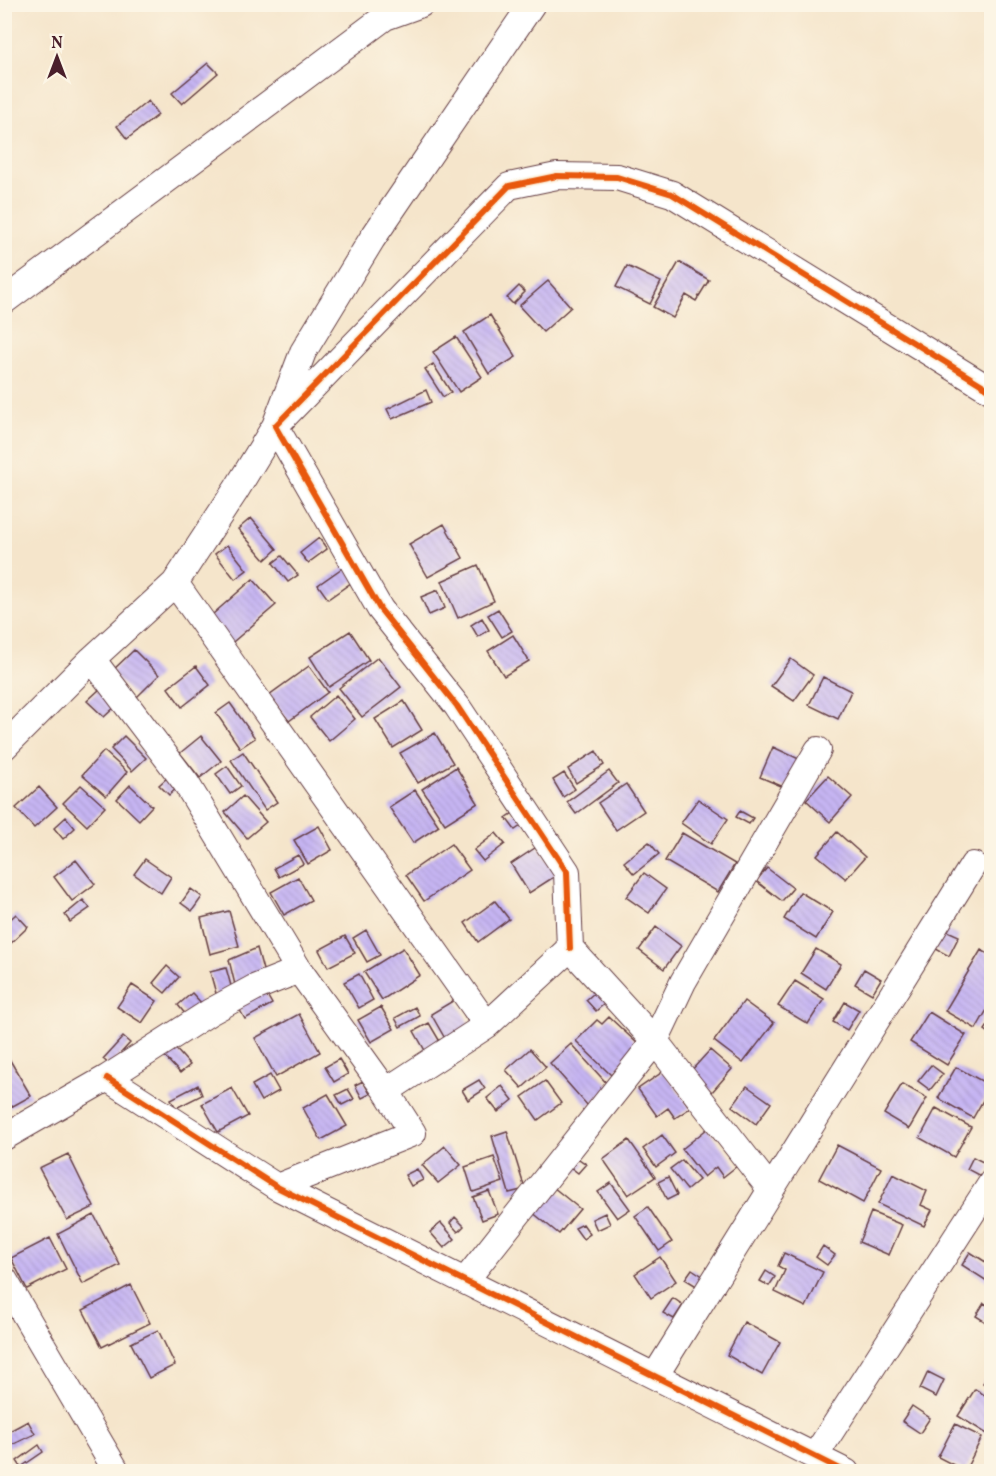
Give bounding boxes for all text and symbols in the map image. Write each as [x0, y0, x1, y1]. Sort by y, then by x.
north arrow [27, 27, 87, 87]
text: N [51, 33, 63, 55]

